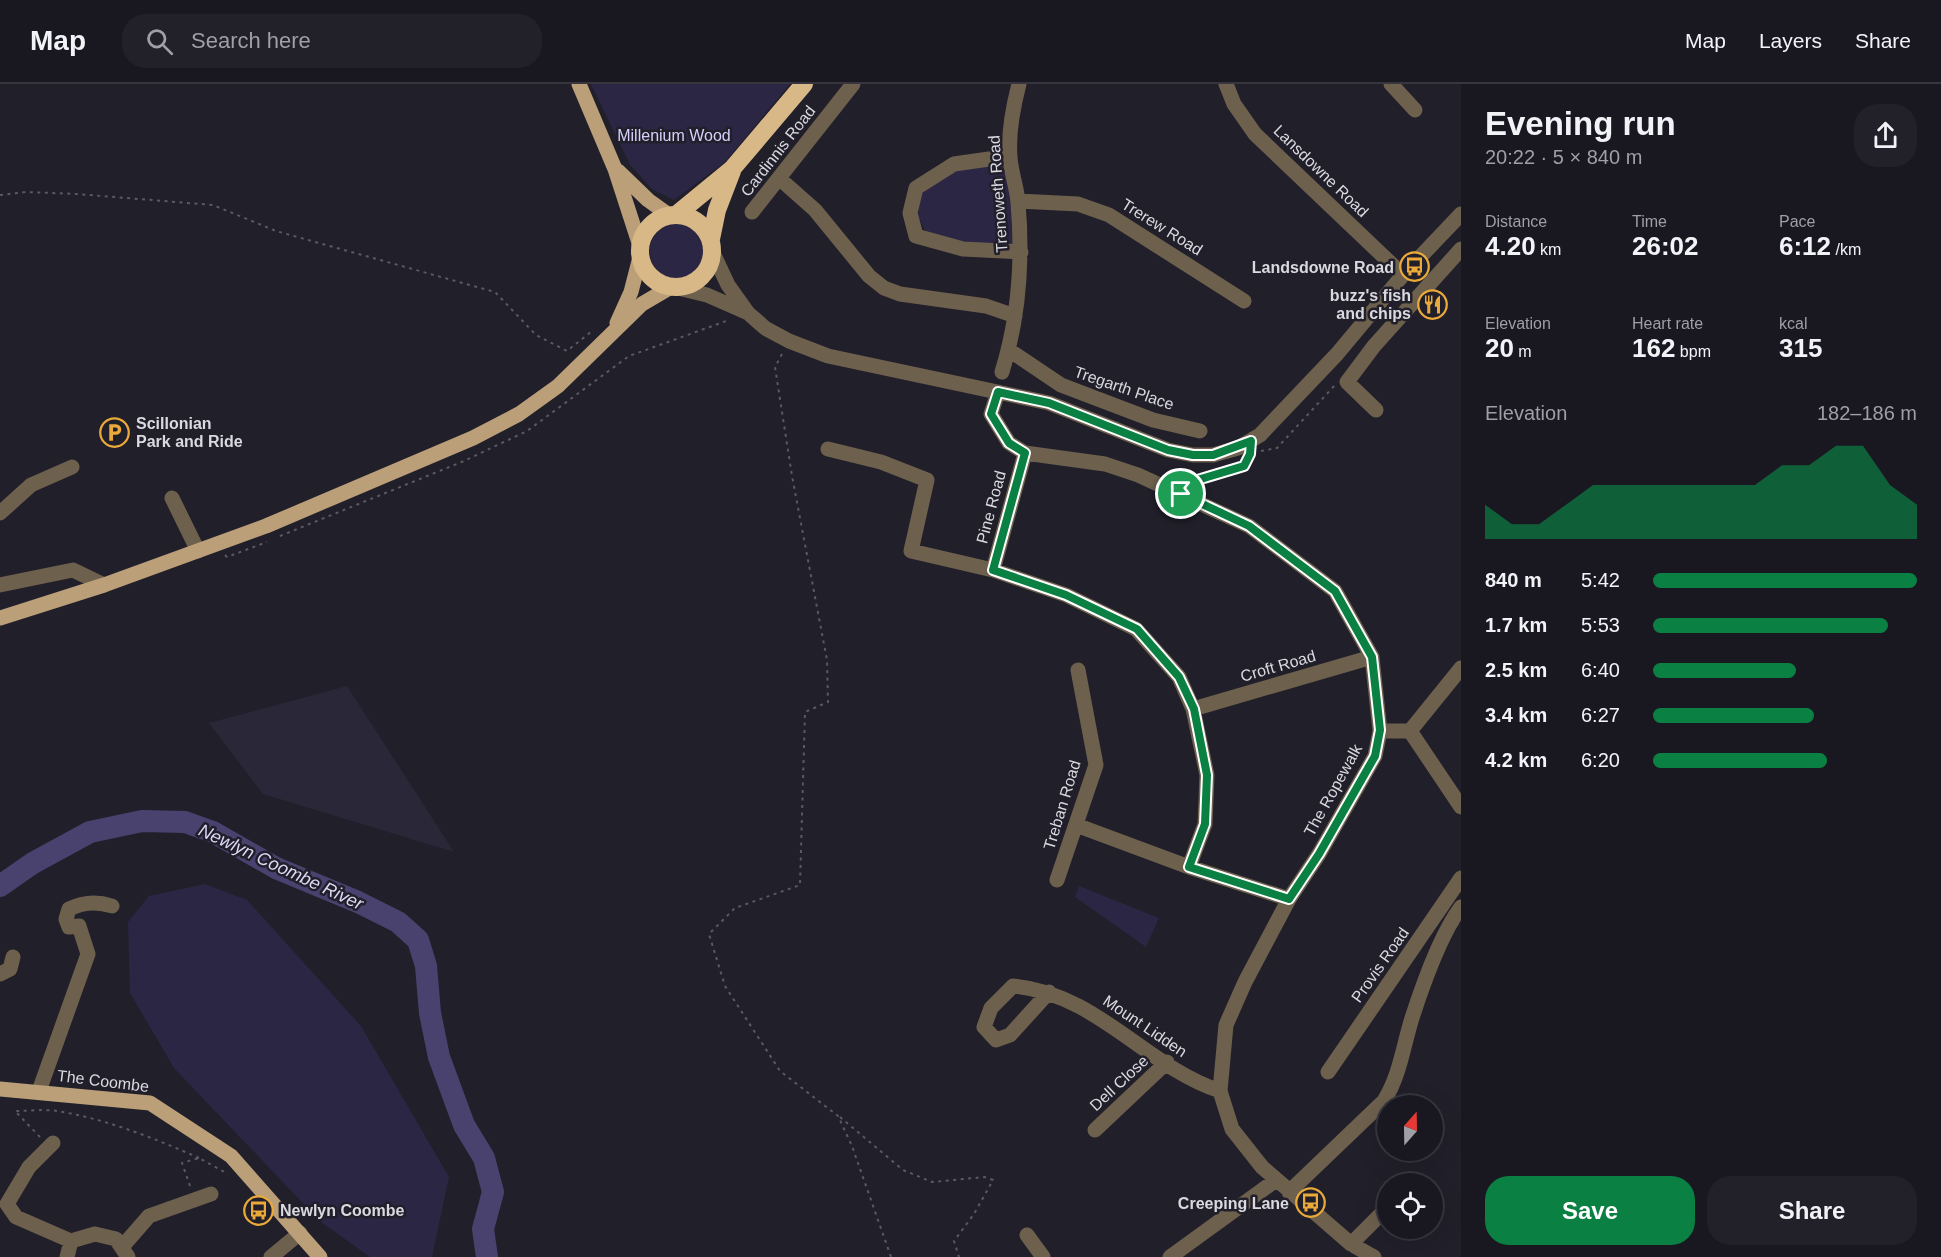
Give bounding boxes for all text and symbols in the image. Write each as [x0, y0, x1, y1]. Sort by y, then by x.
search box [122, 14, 542, 68]
text: Map [30, 25, 86, 56]
icon: search [143, 25, 176, 58]
text: Search here [191, 28, 311, 53]
text: Map [1685, 29, 1726, 52]
text: Layers [1759, 29, 1822, 52]
text: Share [1855, 29, 1911, 52]
street label: Cardinnis Road [737, 102, 819, 200]
button: share [1854, 104, 1917, 167]
text: Evening run [1485, 105, 1676, 142]
street label: Lansdowne Road [1270, 122, 1372, 220]
park label: Millenium Wood [617, 127, 731, 144]
street label: Trenoweth Road [985, 135, 1011, 253]
text: 20:22 · 5 × 840 m [1485, 146, 1642, 168]
street label: Trerew Road [1119, 195, 1205, 259]
text: Distance [1485, 213, 1547, 230]
text: Time [1632, 213, 1667, 230]
text: Pace [1779, 213, 1815, 230]
text: 4.20 [1485, 231, 1536, 261]
text: 26:02 [1632, 231, 1699, 261]
text: 6:12 [1779, 231, 1831, 261]
text: km [1536, 241, 1561, 258]
text: /km [1831, 241, 1861, 258]
bus stop icon: Landsdowne Road [1399, 251, 1431, 283]
place label: Landsdowne Road [1252, 259, 1394, 276]
place label: buzz's fish and chips [1330, 287, 1411, 322]
restaurant icon: buzz's fish and chips [1416, 288, 1448, 320]
text: Elevation [1485, 315, 1551, 332]
text: Heart rate [1632, 315, 1703, 332]
text: kcal [1779, 315, 1807, 332]
text: 20 [1485, 333, 1514, 363]
text: 162 [1632, 333, 1675, 363]
text: 315 [1779, 333, 1822, 363]
text: m [1514, 343, 1532, 360]
text: bpm [1675, 343, 1711, 360]
street label: Tregarth Place [1072, 363, 1176, 413]
text: Elevation [1485, 402, 1567, 424]
text: 182–186 m [1817, 402, 1917, 424]
place label: Scillonian Park and Ride [136, 415, 243, 450]
parking icon: Scillonian Park and Ride [99, 416, 131, 448]
pin [1155, 468, 1206, 519]
street label: Pine Road [973, 469, 1009, 545]
icon: arrive [1164, 477, 1197, 510]
text: 840 m [1485, 569, 1542, 591]
text: 5:42 [1581, 569, 1620, 591]
text: 1.7 km [1485, 614, 1547, 636]
text: 5:53 [1581, 614, 1620, 636]
street label: Croft Road [1238, 647, 1318, 685]
text: 2.5 km [1485, 659, 1547, 681]
text: 6:40 [1581, 659, 1620, 681]
text: 3.4 km [1485, 704, 1547, 726]
text: 6:27 [1581, 704, 1620, 726]
street label: The Ropewalk [1301, 740, 1366, 839]
text: 4.2 km [1485, 749, 1547, 771]
text: 6:20 [1581, 749, 1620, 771]
street label: Treban Road [1040, 758, 1084, 852]
water label: Newlyn Coombe River [196, 820, 367, 914]
street label: Provis Road [1348, 924, 1412, 1006]
street label: Mount Lidden [1100, 992, 1190, 1060]
street label: Dell Close [1087, 1052, 1152, 1114]
street label: The Coombe [56, 1067, 150, 1095]
north arrow [1377, 1095, 1443, 1161]
map controls [1377, 1095, 1443, 1239]
button: locate [1377, 1173, 1443, 1239]
button: Save [1485, 1176, 1695, 1245]
button: Share [1707, 1176, 1917, 1245]
bus stop icon: Creeping Lane [1294, 1187, 1326, 1219]
bus stop icon: Newlyn Coombe [243, 1194, 275, 1226]
place label: Creeping Lane [1178, 1195, 1289, 1212]
place label: Newlyn Coombe [280, 1202, 405, 1219]

